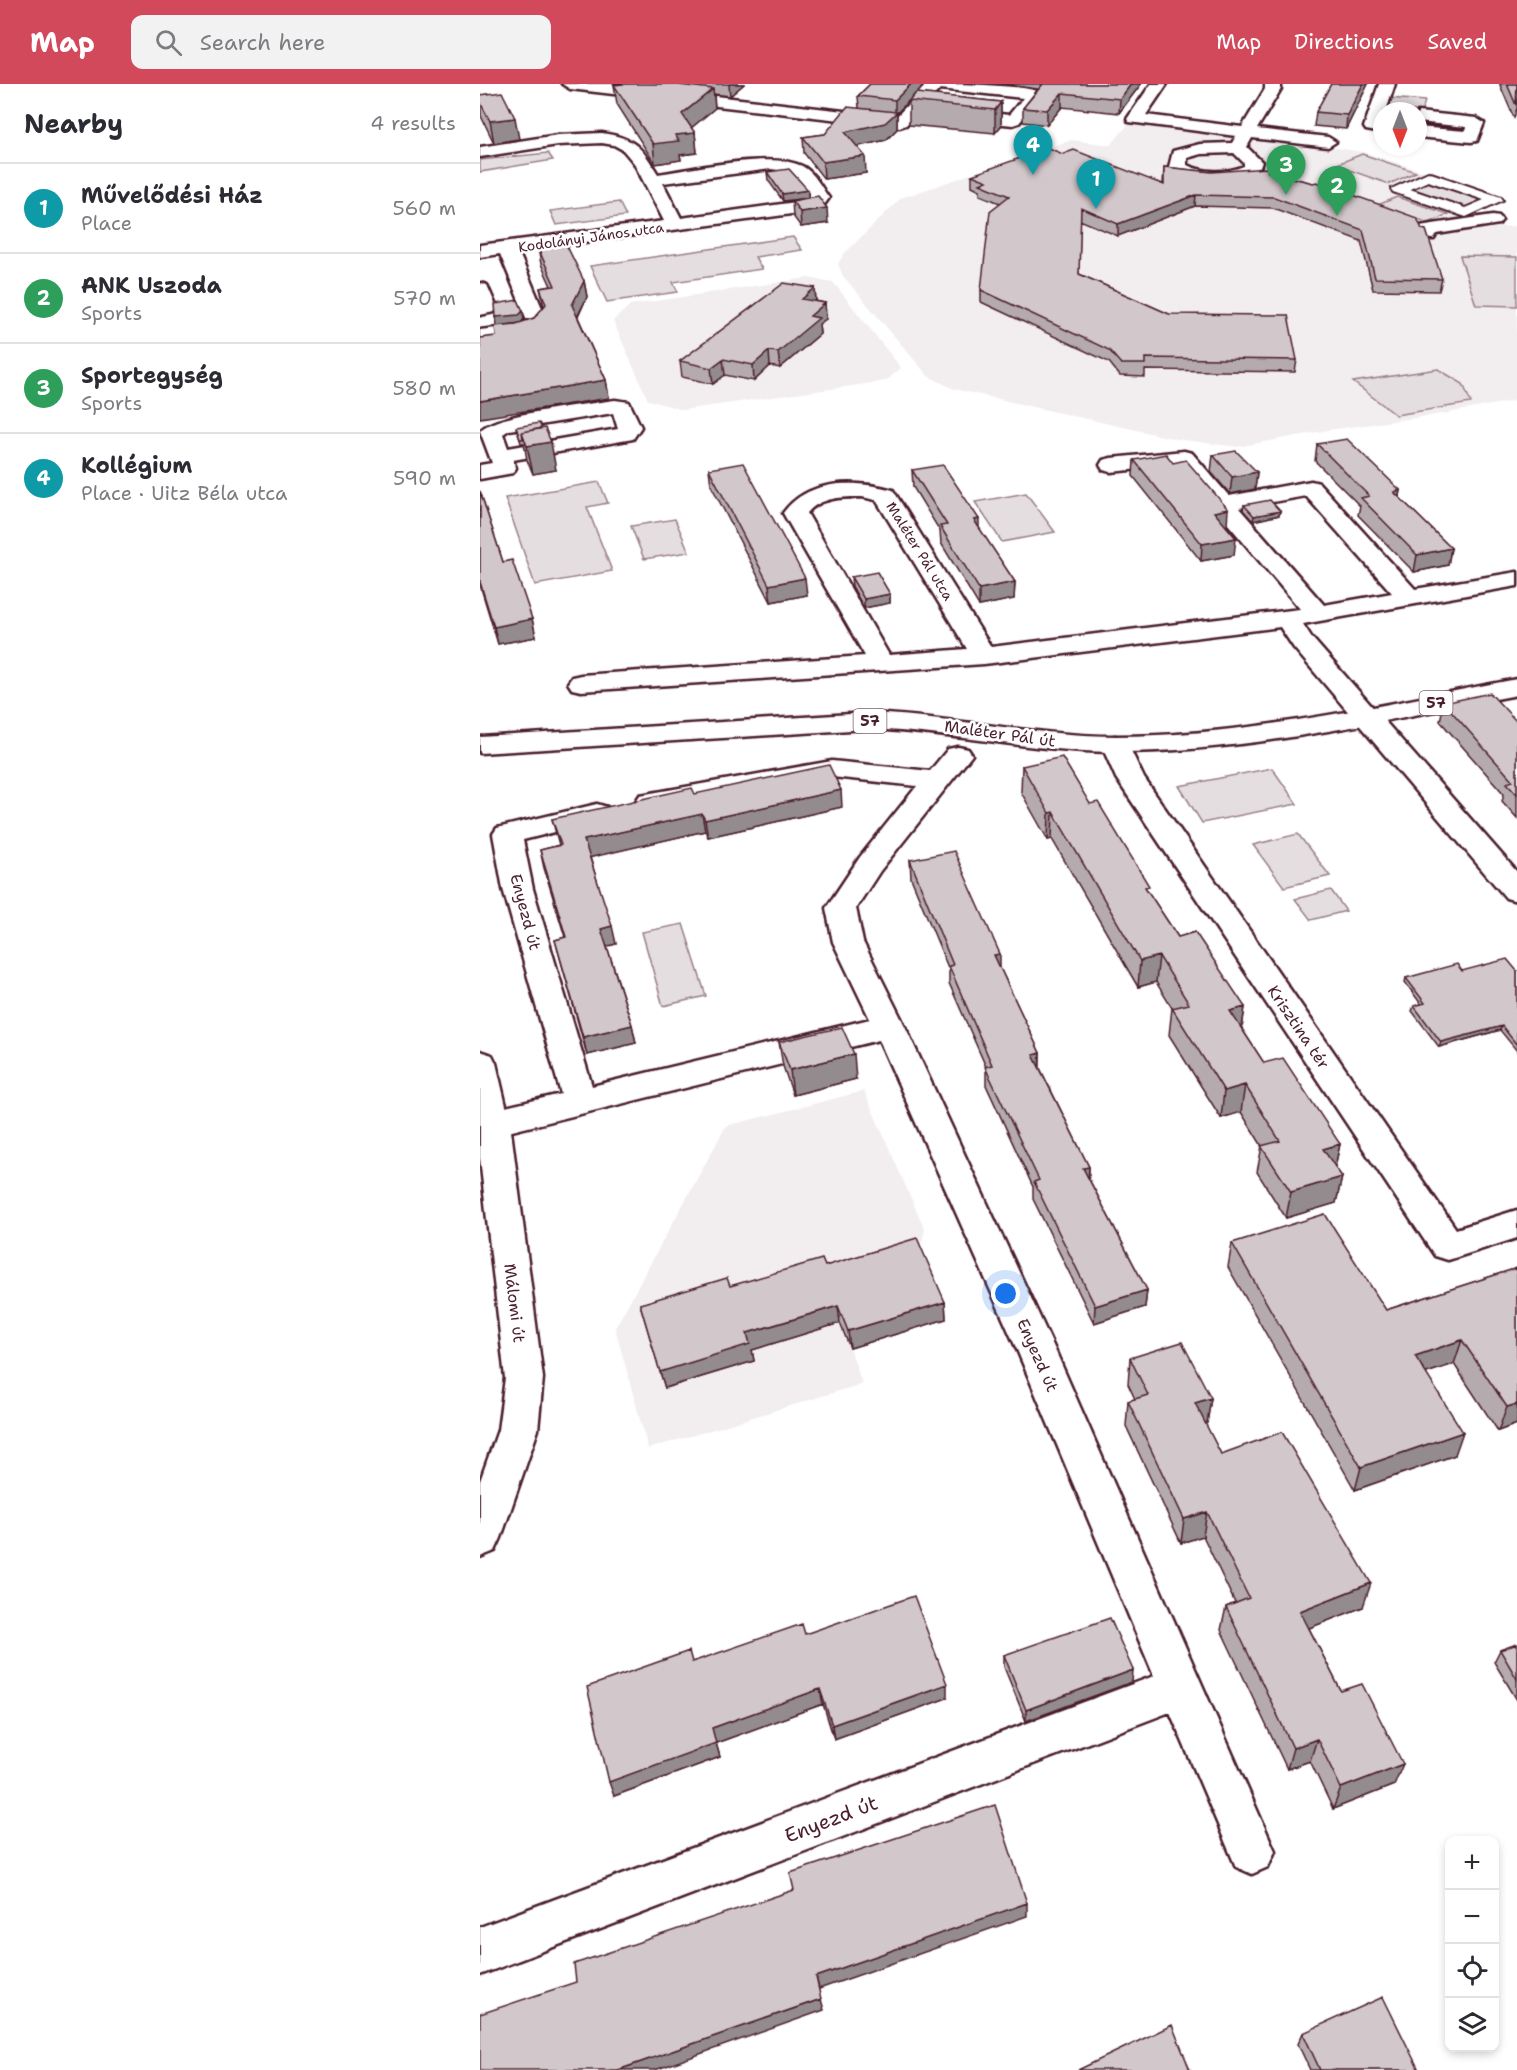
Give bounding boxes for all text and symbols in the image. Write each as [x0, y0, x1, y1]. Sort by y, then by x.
search box [131, 15, 551, 69]
text: Map [30, 23, 95, 61]
icon: search [152, 26, 185, 59]
text: Search here [200, 28, 325, 57]
text: Map [1216, 28, 1261, 56]
text: Directions [1294, 28, 1394, 56]
text: Saved [1427, 28, 1487, 56]
north arrow [1373, 102, 1427, 156]
text: Nearby [24, 106, 123, 141]
text: 4 results [370, 110, 456, 136]
pin: 4 [1014, 126, 1052, 175]
pin: 3 [1266, 146, 1306, 195]
pin: 1 [1076, 160, 1116, 209]
pin: 2 [1318, 166, 1356, 216]
text: Művelődési Ház [81, 181, 263, 210]
text: 1 [39, 195, 48, 221]
text: 560 m [393, 195, 456, 221]
text: Place [81, 210, 132, 236]
street label: Kodolányi János utca [517, 218, 665, 256]
text: ANK Uszoda [81, 271, 222, 300]
text: 2 [37, 285, 51, 311]
text: 570 m [393, 285, 456, 311]
text: Sports [81, 300, 142, 326]
text: Sportegység [81, 361, 223, 390]
text: 3 [37, 375, 51, 401]
text: 580 m [393, 375, 456, 401]
text: Sports [81, 390, 142, 416]
text: Kollégium [81, 451, 192, 480]
text: 4 [37, 465, 51, 491]
text: 590 m [393, 465, 456, 491]
text: Place · Uitz Béla utca [81, 480, 287, 506]
street label: Maléter Pál utca [882, 498, 958, 604]
road number: 57 [1420, 691, 1452, 715]
road number: 57 [854, 709, 886, 733]
street label: Maléter Pál út [943, 715, 1057, 752]
street label: Enyezd út [505, 872, 546, 953]
street label: Krisztina tér [1263, 981, 1334, 1073]
street label: Málomi út [499, 1262, 530, 1344]
your location [991, 1279, 1020, 1308]
street label: Enyezd út [1012, 1315, 1063, 1395]
street label: Enyezd út [781, 1789, 881, 1849]
map controls [1445, 1836, 1499, 2052]
button: + [1445, 1836, 1499, 1890]
button: − [1445, 1890, 1499, 1944]
button: locate [1445, 1944, 1499, 1998]
button: layers [1445, 1998, 1499, 2052]

